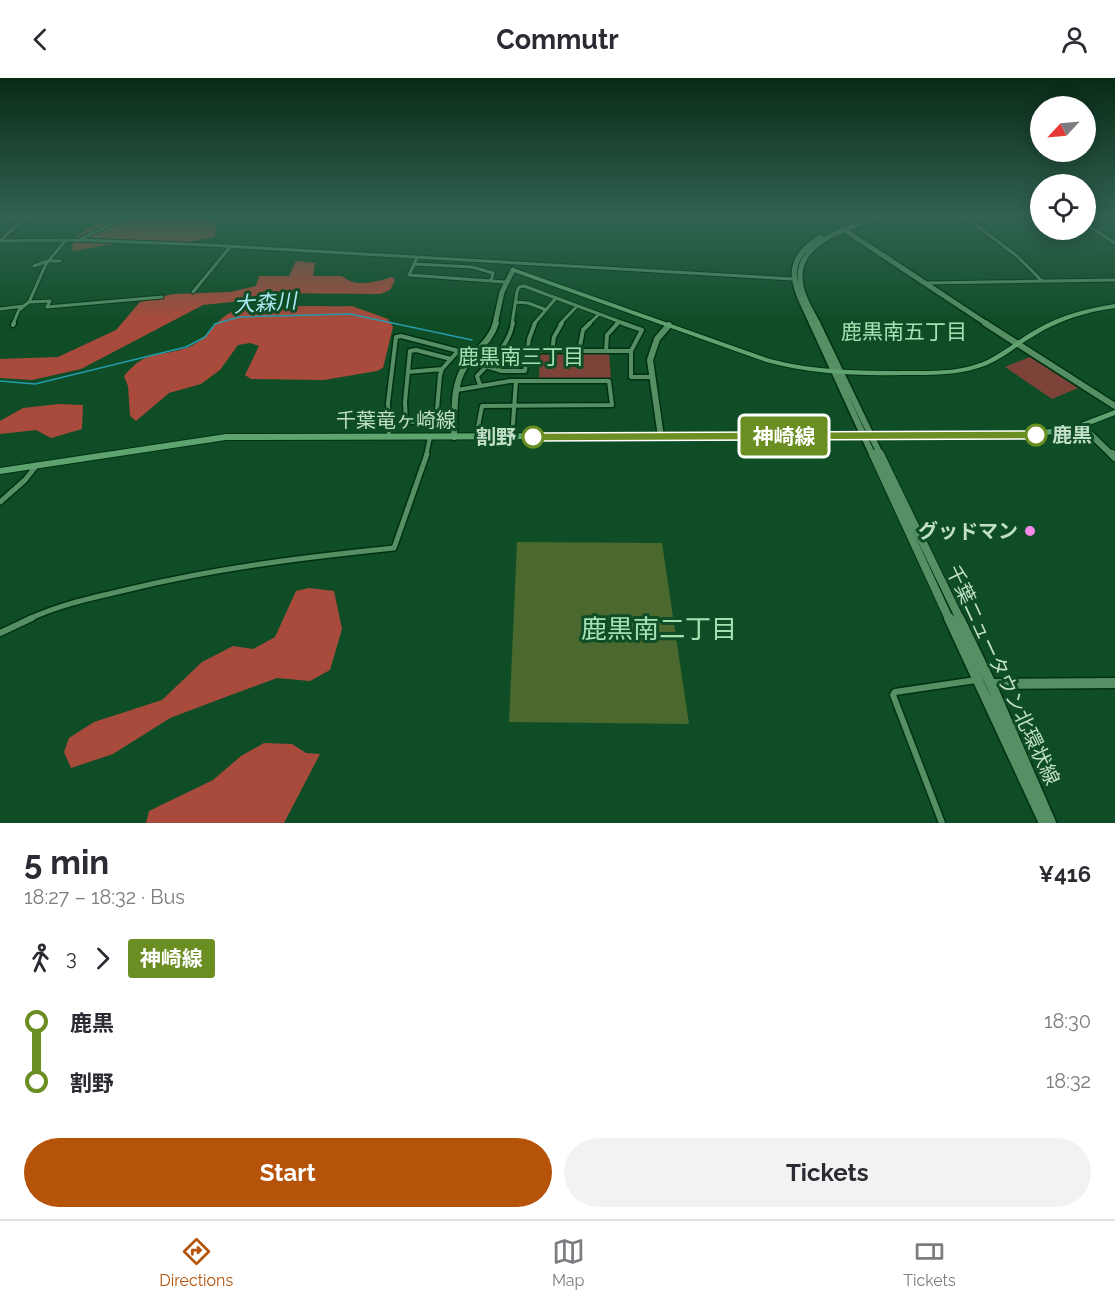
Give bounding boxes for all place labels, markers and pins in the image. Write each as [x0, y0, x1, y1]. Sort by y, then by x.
place label: 鹿黒 [1052, 423, 1092, 447]
marker: 鹿黒 [1025, 424, 1047, 446]
place label: 割野 [476, 425, 516, 449]
marker: 割野 [522, 426, 544, 448]
place label: グッドマン [918, 519, 1018, 543]
marker: グッドマン [1023, 524, 1037, 538]

